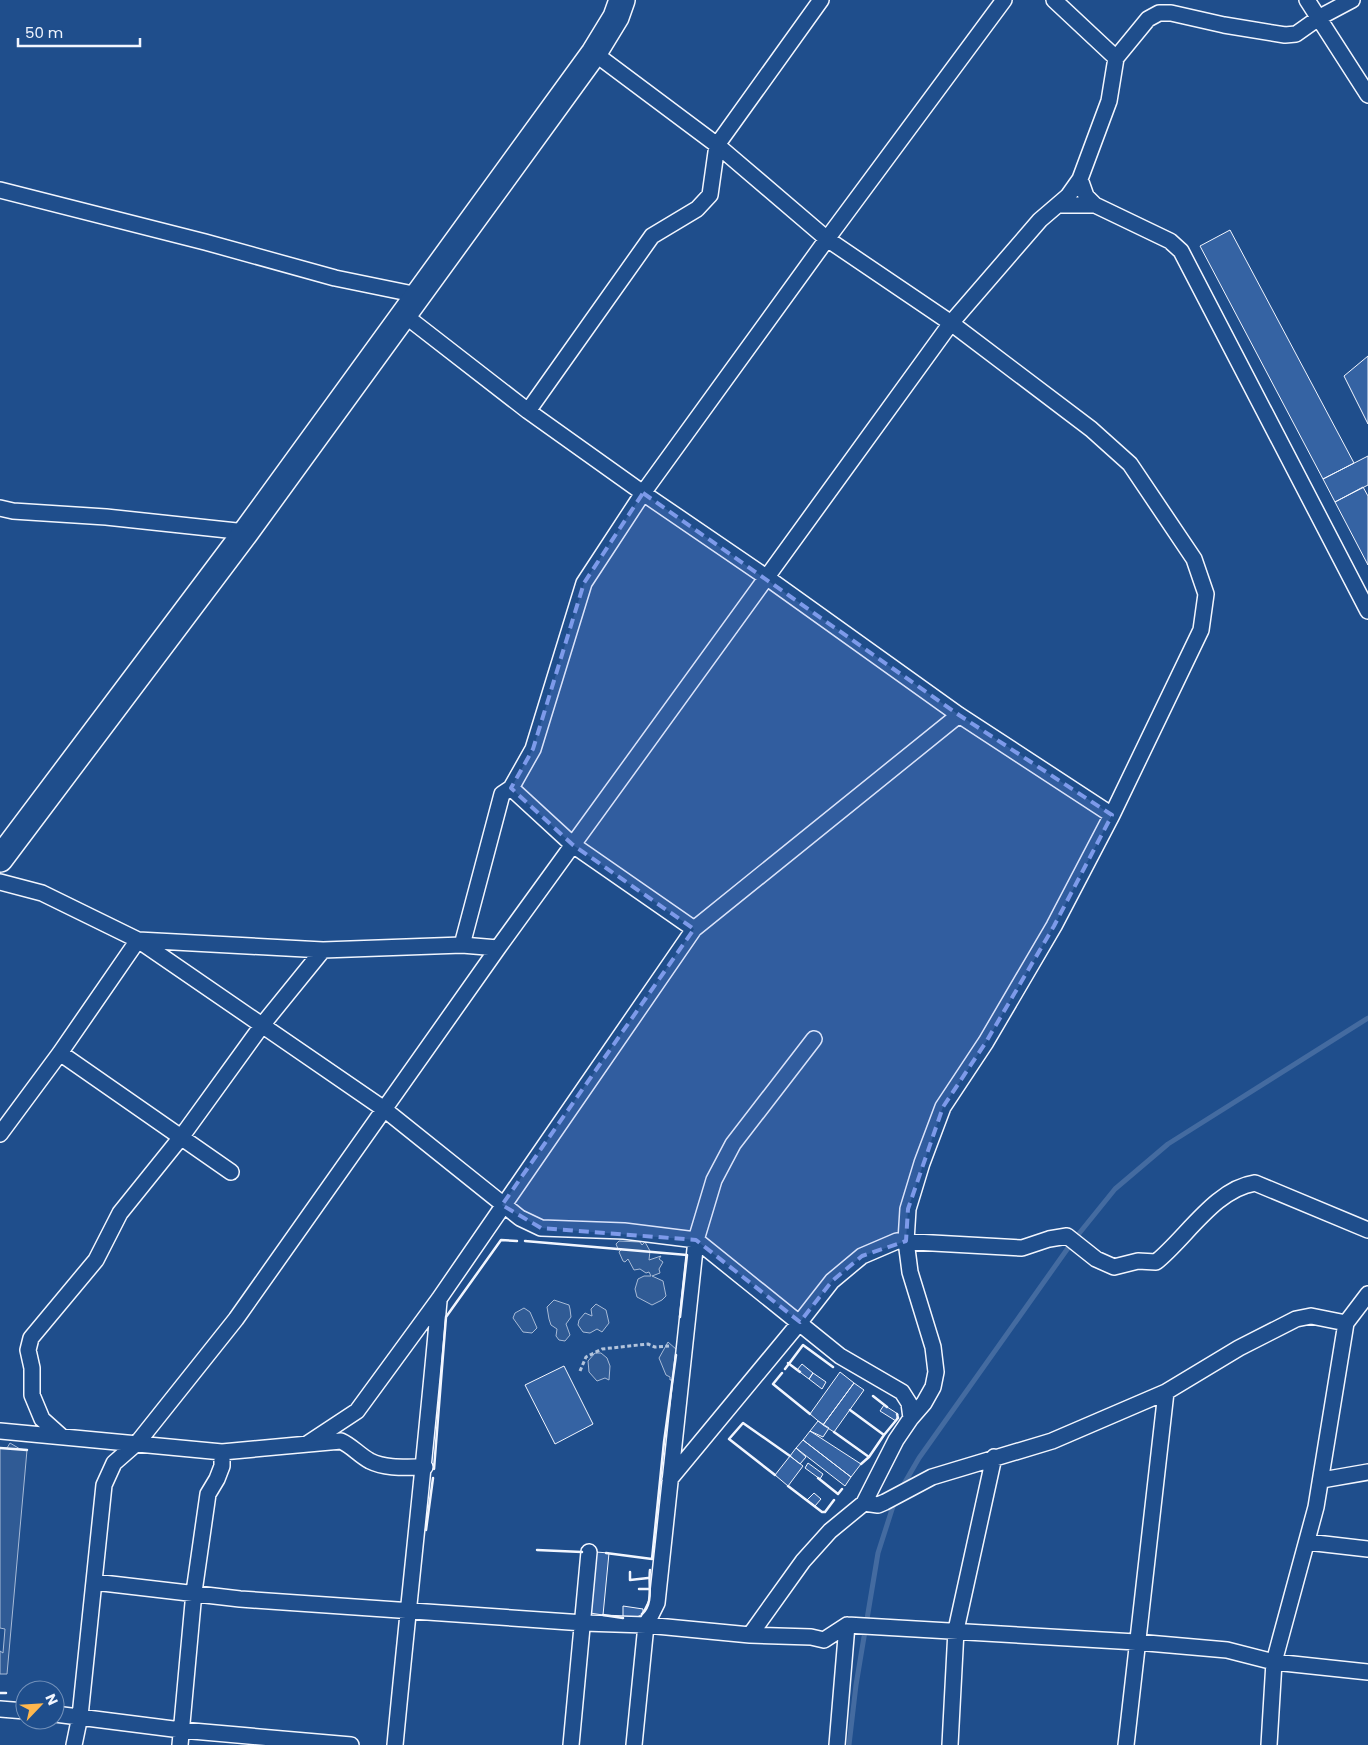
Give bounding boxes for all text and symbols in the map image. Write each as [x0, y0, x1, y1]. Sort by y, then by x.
scale bar [18, 15, 140, 47]
text: 50 m [25, 22, 63, 43]
north arrow [15, 1680, 65, 1730]
text: N [40, 1691, 63, 1709]

